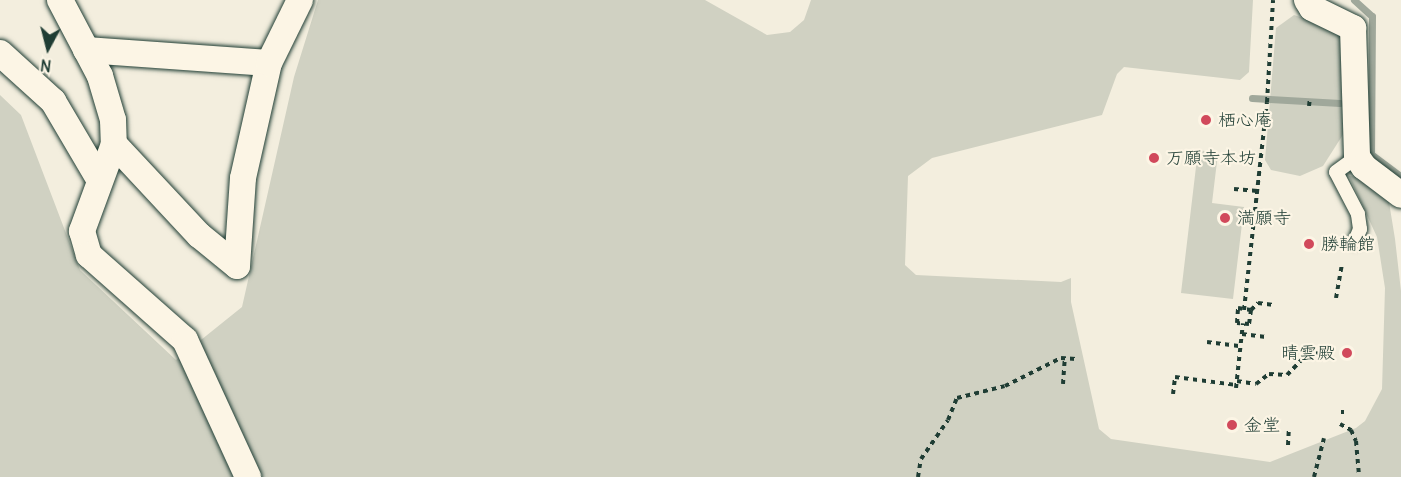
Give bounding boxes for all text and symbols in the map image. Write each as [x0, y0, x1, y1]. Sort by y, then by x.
north arrow [18, 18, 78, 78]
text: N [39, 55, 53, 76]
place label: 栖心庵 [1218, 109, 1272, 131]
marker: 栖心庵 [1199, 113, 1213, 127]
place label: 万願寺本坊 [1166, 147, 1256, 169]
marker: 万願寺本坊 [1147, 151, 1161, 165]
place label: 満願寺 [1237, 207, 1291, 229]
marker: 満願寺 [1218, 211, 1232, 225]
place label: 勝輪館 [1321, 233, 1375, 255]
marker: 勝輪館 [1302, 237, 1316, 251]
place label: 晴雲殿 [1281, 342, 1335, 364]
marker: 晴雲殿 [1340, 346, 1354, 360]
place label: 金堂 [1244, 414, 1280, 436]
marker: 金堂 [1225, 418, 1239, 432]

